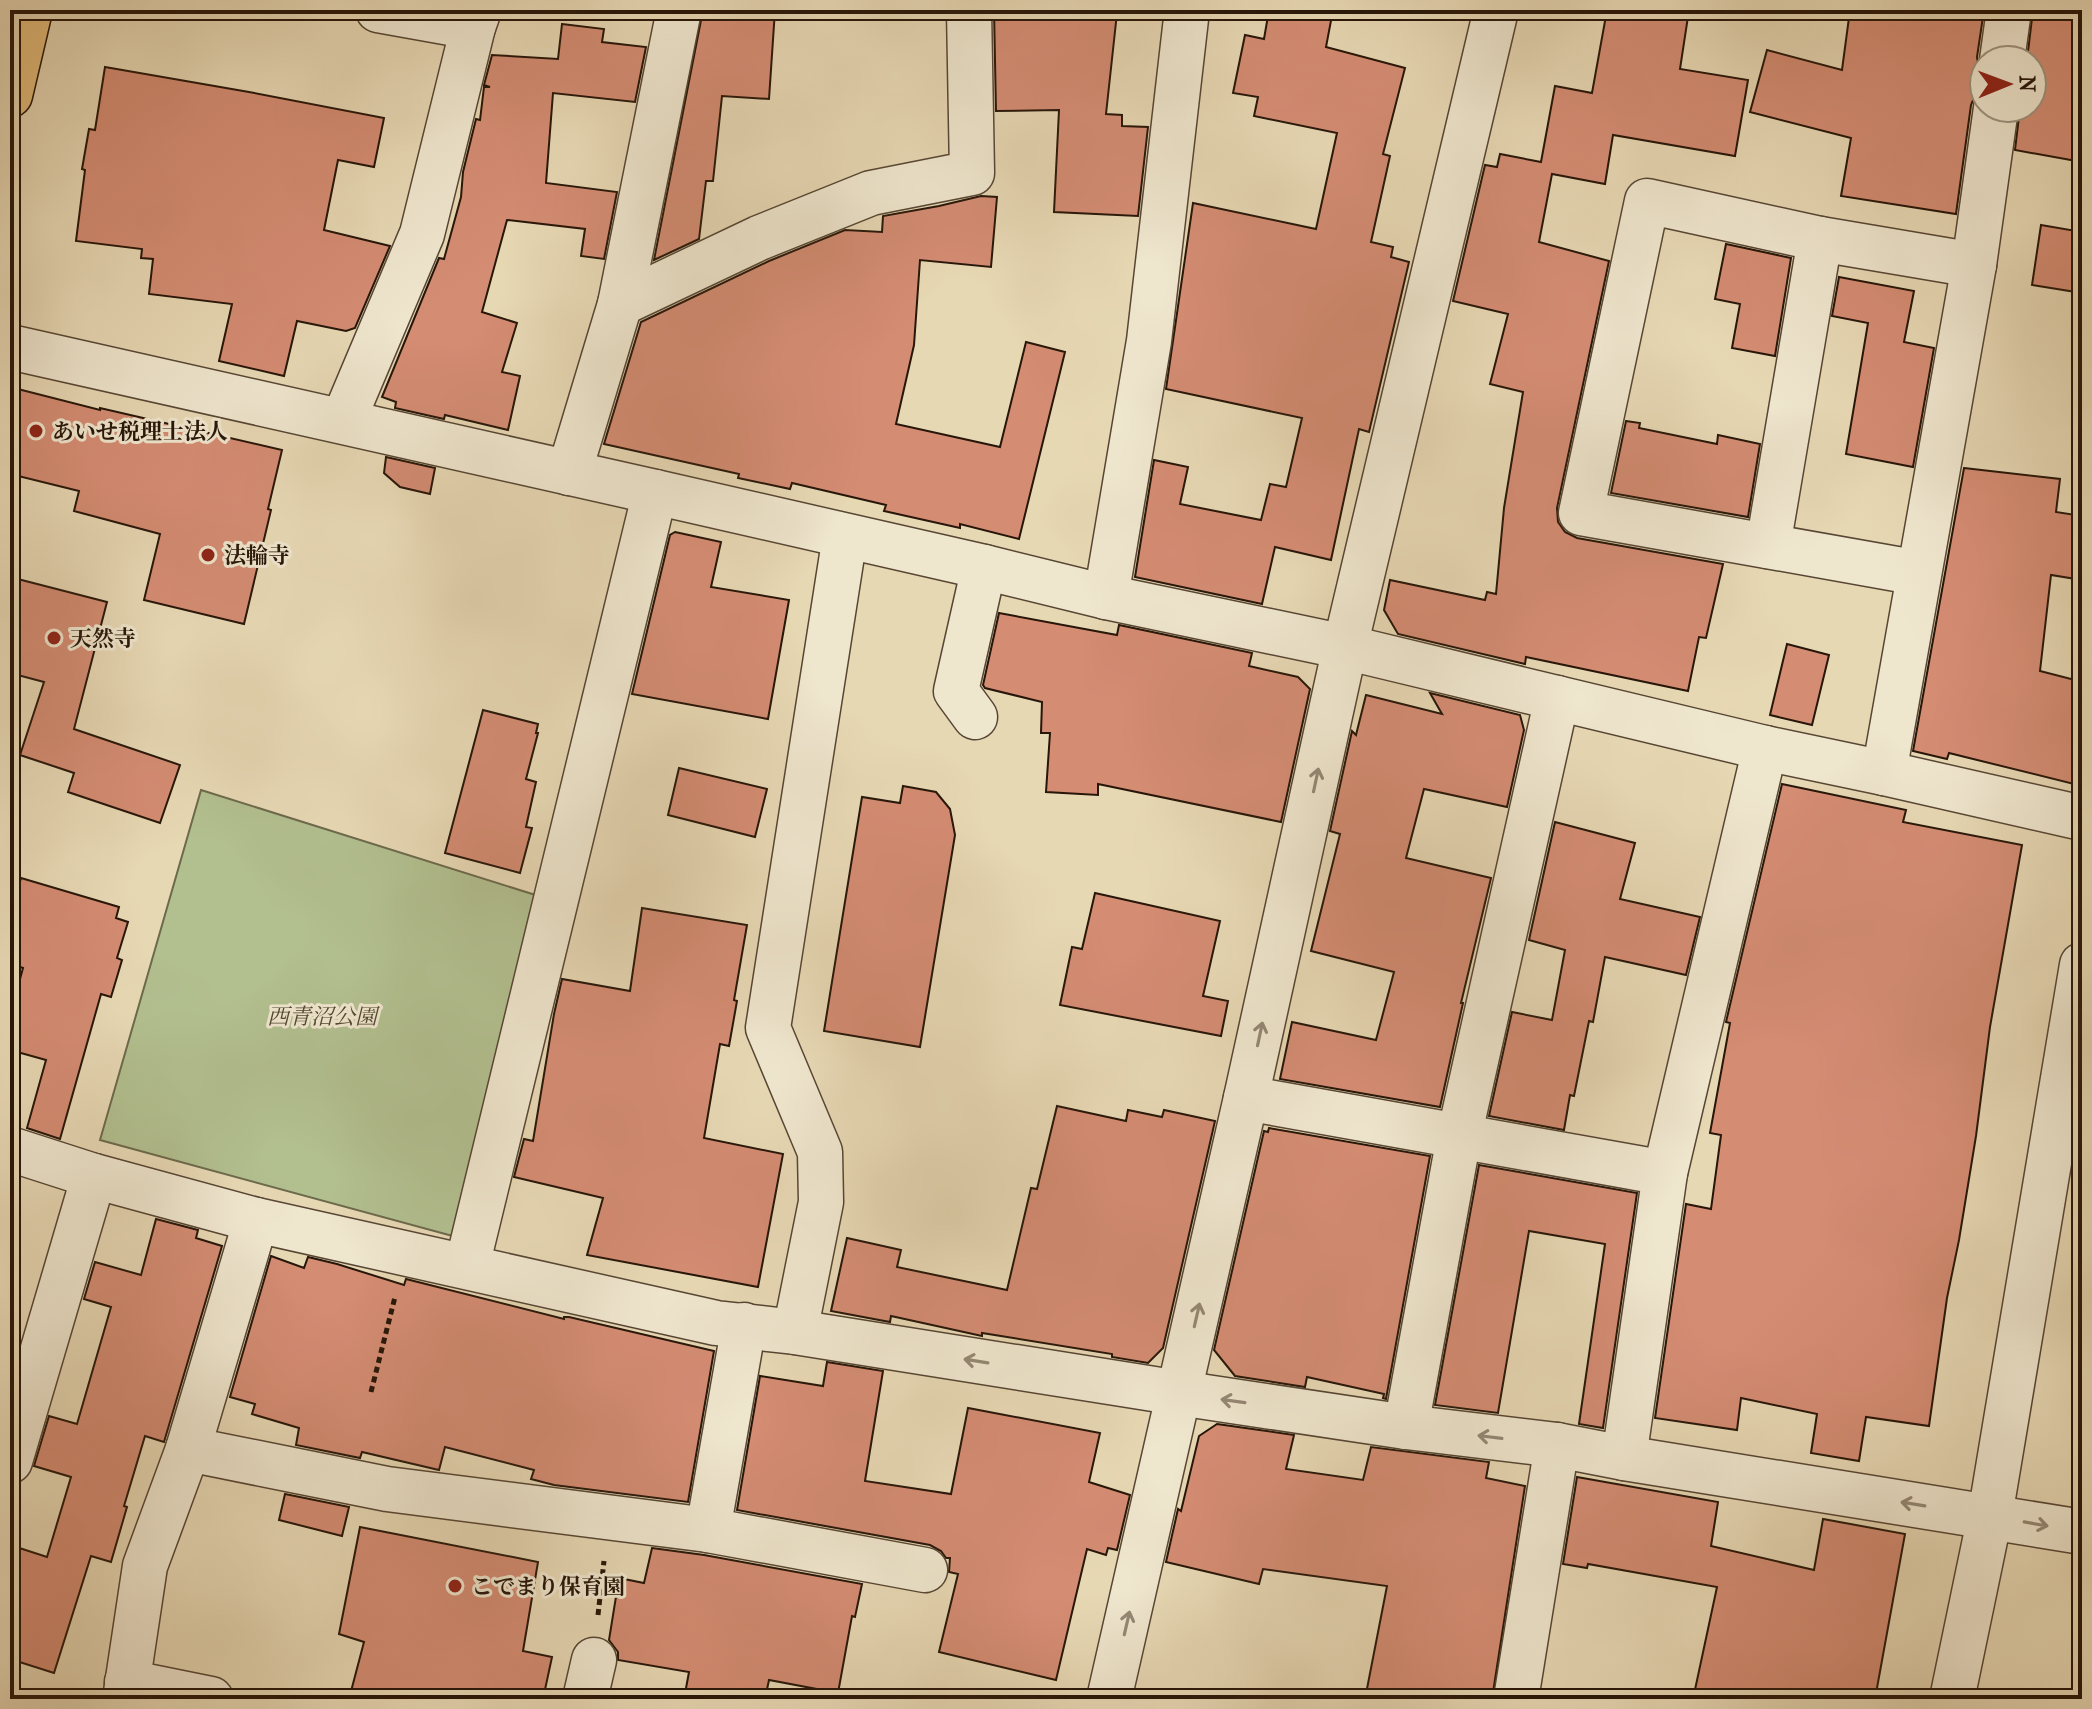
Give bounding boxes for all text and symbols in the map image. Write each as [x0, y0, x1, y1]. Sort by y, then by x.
north arrow [1968, 44, 2048, 124]
text: N [2014, 75, 2040, 93]
place label: あいせ税理士法人 [52, 419, 228, 445]
marker: あいせ税理士法人 [27, 422, 45, 440]
place label: 法輪寺 [224, 543, 290, 569]
marker: 法輪寺 [199, 546, 217, 564]
place label: 天然寺 [70, 626, 136, 652]
marker: 天然寺 [45, 629, 63, 647]
one-way arrow [1309, 768, 1324, 793]
park label: 西青沼公園 [267, 1004, 380, 1030]
one-way arrow [1253, 1022, 1268, 1047]
one-way arrow [1190, 1302, 1205, 1328]
one-way arrow [964, 1353, 989, 1368]
one-way arrow [1221, 1393, 1246, 1408]
one-way arrow [1478, 1429, 1503, 1444]
one-way arrow [1901, 1496, 1926, 1511]
one-way arrow [2023, 1518, 2048, 1533]
place label: こでまり保育園 [471, 1574, 625, 1600]
marker: こでまり保育園 [446, 1577, 464, 1595]
one-way arrow [1120, 1611, 1135, 1636]

